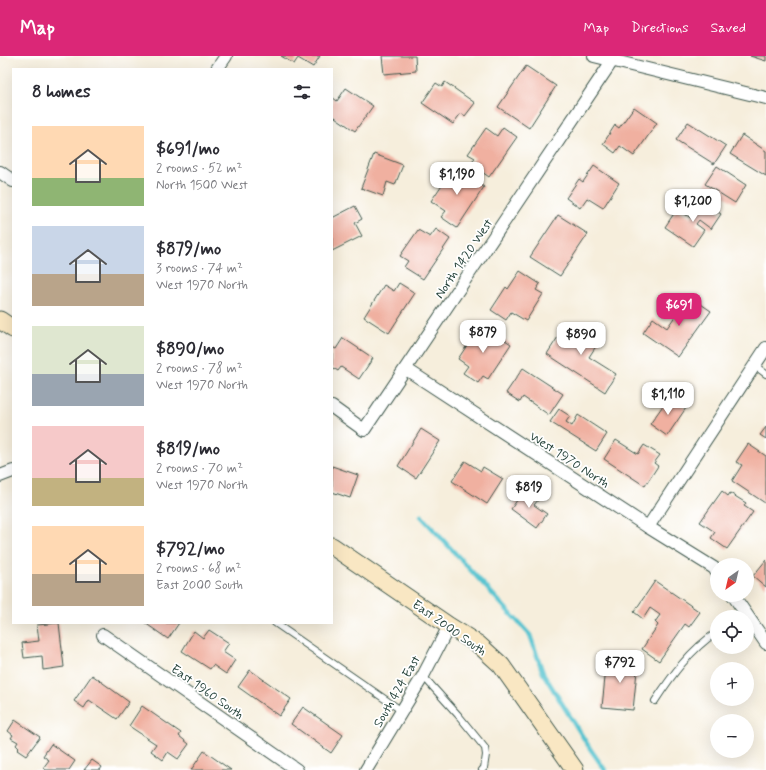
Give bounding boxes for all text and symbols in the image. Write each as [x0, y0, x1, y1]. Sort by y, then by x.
text: Map [20, 16, 55, 41]
text: Map [583, 19, 609, 37]
text: Directions [631, 19, 689, 37]
text: Saved [711, 19, 746, 37]
text: 8 homes [32, 81, 91, 103]
icon: filters [291, 81, 313, 103]
text: $691/mo [156, 138, 220, 160]
icon: home [64, 142, 112, 190]
text: 2 rooms · 52 m² [156, 160, 242, 177]
pin: $1,190 [424, 162, 490, 196]
text: $1,190 [439, 166, 475, 183]
text: North 1500 West [156, 177, 248, 194]
pin: $1,200 [660, 189, 726, 223]
text: $1,200 [674, 193, 712, 210]
street label: North 1420 West [431, 216, 497, 302]
text: $879/mo [156, 238, 221, 260]
icon: home [64, 242, 112, 290]
text: 3 rooms · 74 m² [156, 260, 243, 277]
text: West 1970 North [156, 277, 248, 294]
pin: $691 [655, 293, 703, 327]
text: $691 [665, 297, 693, 314]
pin: $879 [459, 320, 507, 354]
pin: $890 [557, 322, 605, 356]
text: $879 [469, 324, 497, 341]
text: $890 [566, 326, 596, 343]
text: $890/mo [156, 338, 224, 360]
icon: home [64, 342, 112, 390]
text: 2 rooms · 78 m² [156, 360, 243, 377]
text: West 1970 North [156, 377, 248, 394]
pin: $1,110 [635, 382, 701, 416]
text: $1,110 [651, 386, 685, 403]
street label: West 1970 North [526, 428, 612, 492]
text: $819/mo [156, 438, 220, 460]
icon: home [64, 442, 112, 490]
text: 2 rooms · 70 m² [156, 460, 243, 477]
pin: $819 [505, 475, 553, 509]
text: West 1970 North [156, 477, 248, 494]
text: $819 [515, 479, 543, 496]
text: $792/mo [156, 538, 225, 560]
icon: home [64, 542, 112, 590]
north arrow [710, 558, 754, 602]
map controls [710, 558, 754, 758]
text: 2 rooms · 68 m² [156, 560, 241, 577]
text: East 2000 South [156, 577, 243, 594]
street label: East 2000 South [409, 596, 490, 660]
button: locate [710, 610, 754, 654]
pin: $792 [596, 650, 644, 684]
street label: South 424 East [370, 653, 425, 731]
text: $792 [604, 654, 636, 671]
street label: East 1960 South [167, 661, 247, 724]
button: + [710, 662, 754, 706]
button: − [710, 714, 754, 758]

